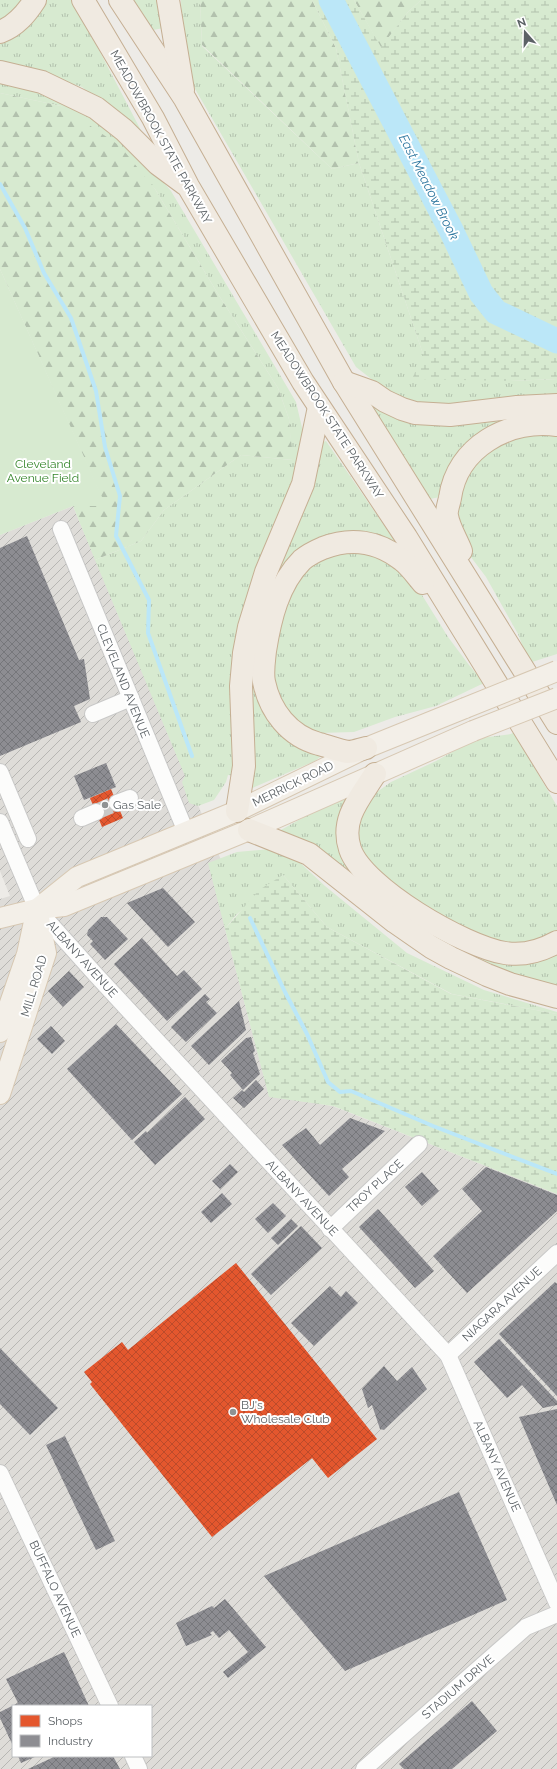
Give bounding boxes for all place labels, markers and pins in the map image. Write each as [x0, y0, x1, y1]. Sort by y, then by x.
place label: Gas Sale [113, 798, 161, 812]
marker: Gas Sale [100, 800, 110, 810]
place label: BJ's Wholesale Club [241, 1398, 330, 1426]
marker: BJ's Wholesale Club [228, 1407, 238, 1417]

